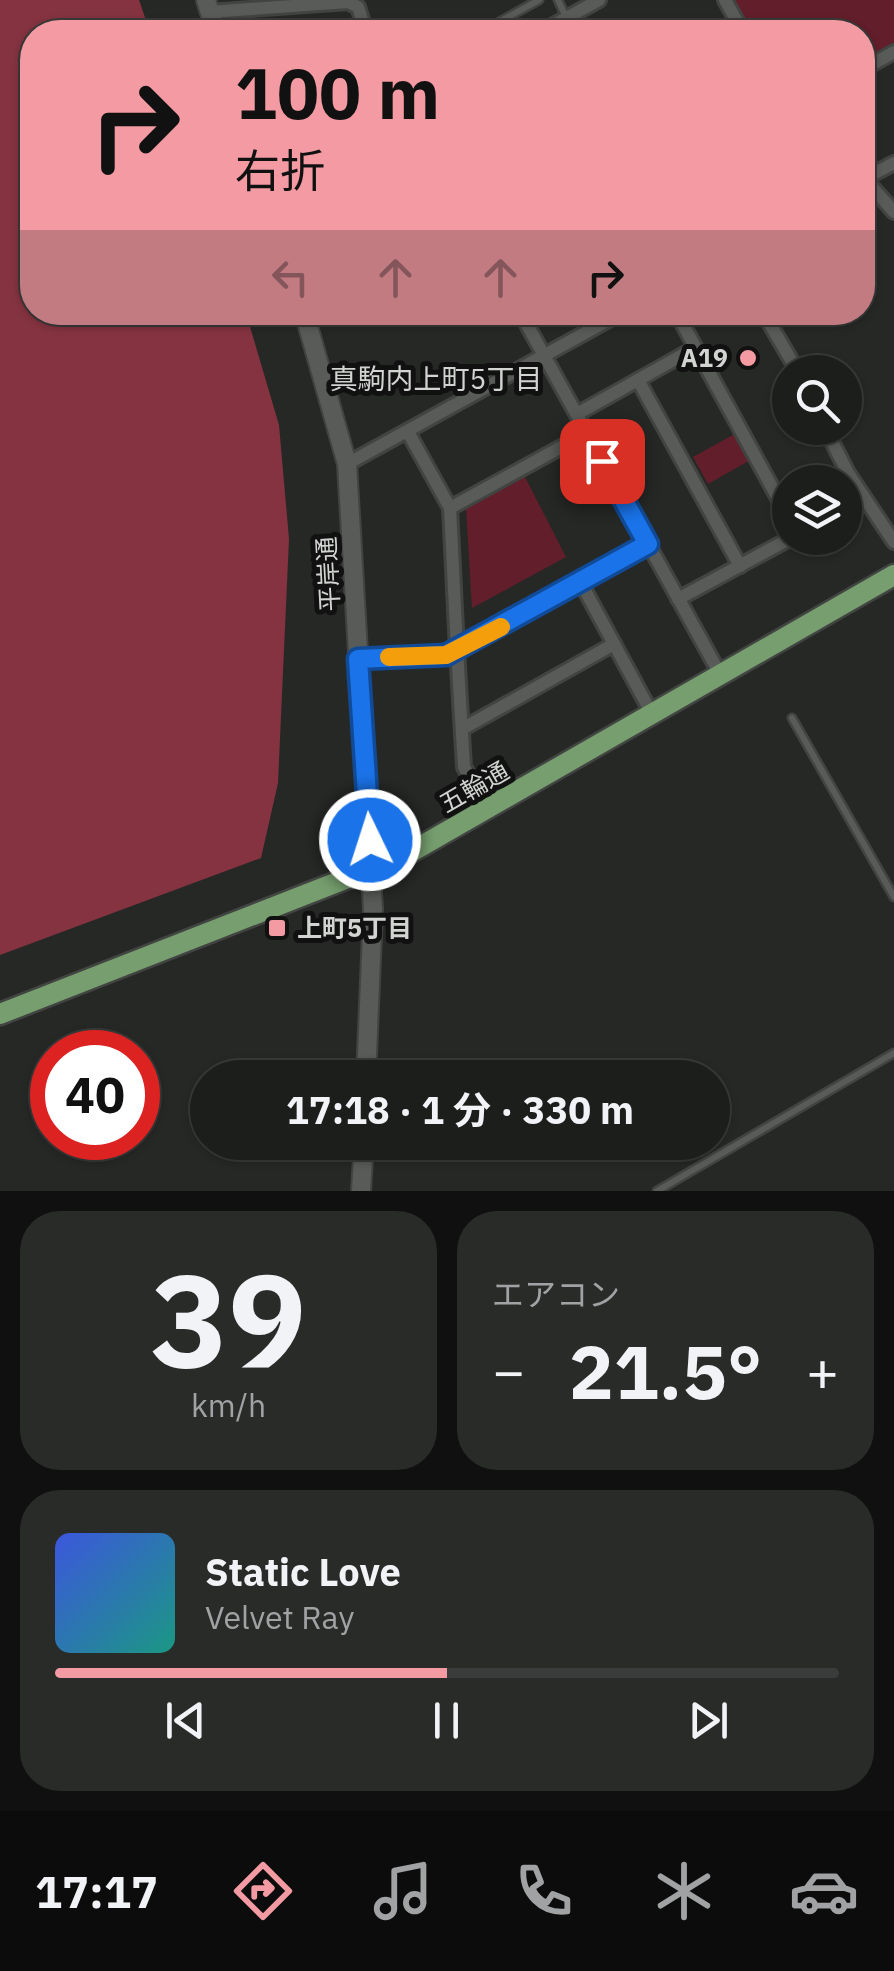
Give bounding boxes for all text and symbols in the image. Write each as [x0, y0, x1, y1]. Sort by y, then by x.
text: 100 m [235, 47, 440, 138]
icon: right [70, 60, 200, 190]
text: 右折 [235, 141, 325, 199]
icon: left [263, 250, 318, 305]
icon: ahead [368, 250, 423, 305]
icon: ahead [473, 250, 528, 305]
icon: right [578, 250, 633, 305]
place label: A19 [681, 341, 728, 374]
marker: A19 [737, 347, 759, 369]
map controls [772, 355, 862, 555]
button: search [772, 355, 862, 445]
district label: 真駒内上町5丁目 [330, 360, 542, 397]
pin [560, 419, 645, 504]
icon: arrive [575, 434, 630, 489]
button: layers [772, 465, 862, 555]
street label: 平岸通 [309, 536, 346, 612]
street label: 五輪通 [433, 754, 514, 820]
position arrow [318, 788, 422, 892]
place label: 上町5丁目 [297, 911, 412, 944]
marker: 上町5丁目 [266, 917, 288, 939]
speed limit sign: 40 [30, 1030, 160, 1160]
text: 17:18 · 1 分 · 330 m [286, 1085, 634, 1134]
text: 39 [150, 1234, 307, 1403]
text: エアコン [492, 1273, 620, 1315]
text: 21.5° [569, 1322, 762, 1420]
text: − [492, 1335, 525, 1406]
text: + [806, 1335, 839, 1406]
text: km/h [191, 1384, 266, 1426]
text: Static Love [205, 1547, 401, 1596]
text: Velvet Ray [205, 1596, 354, 1638]
icon: previous [158, 1693, 213, 1748]
icon: pause [419, 1693, 474, 1748]
icon: next [681, 1693, 736, 1748]
icon: directions [228, 1856, 298, 1926]
icon: music [368, 1856, 438, 1926]
icon: phone [509, 1856, 579, 1926]
icon: climate [649, 1856, 719, 1926]
icon: car [789, 1856, 859, 1926]
text: 17:17 [35, 1862, 158, 1920]

